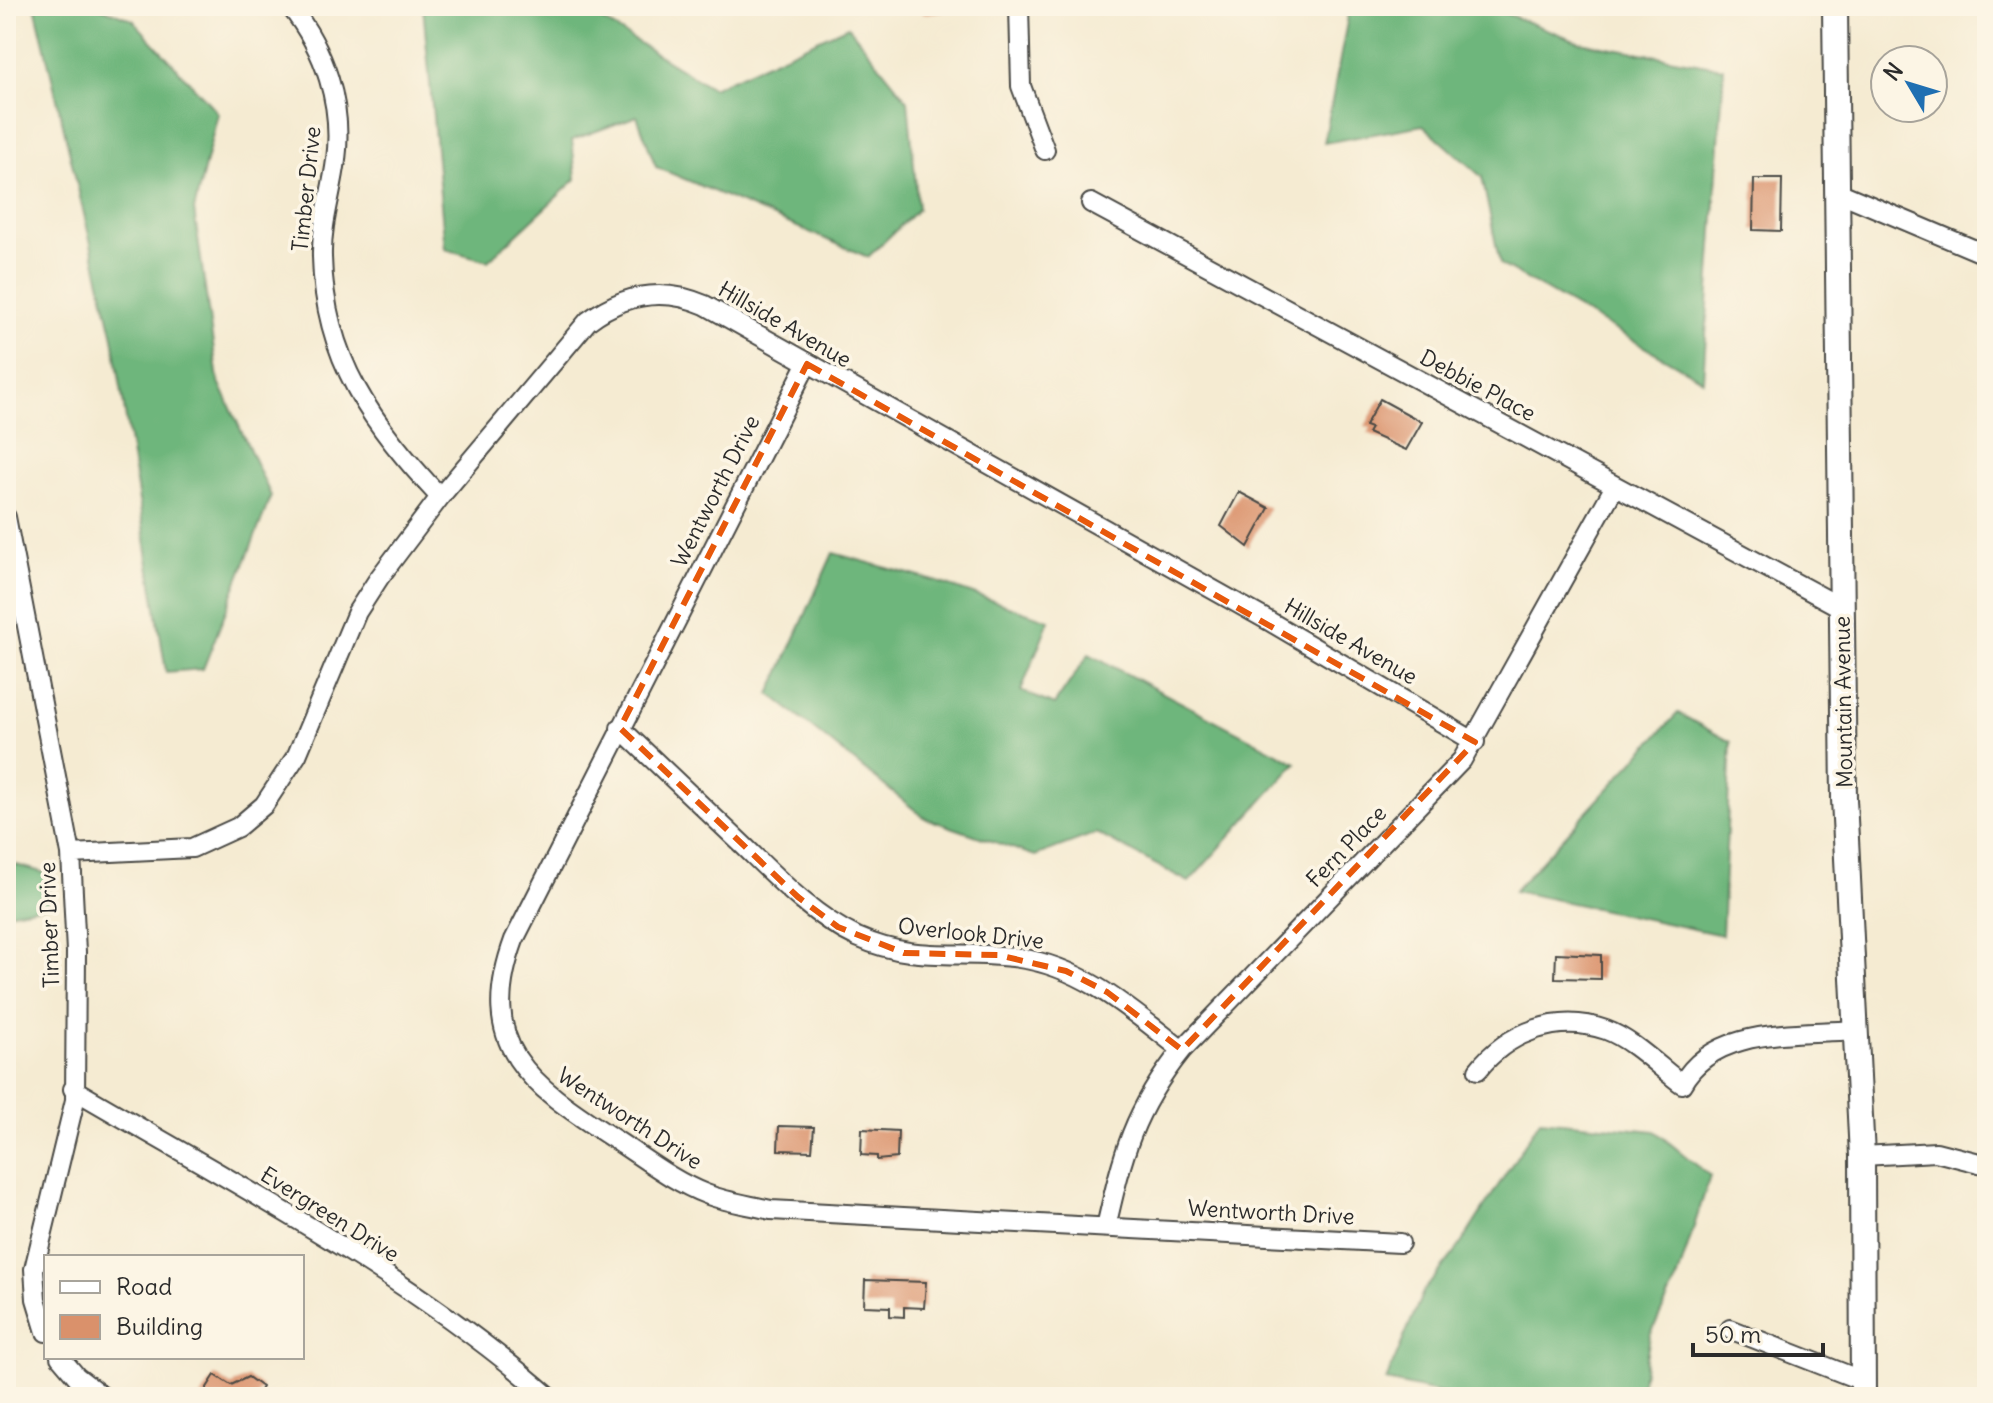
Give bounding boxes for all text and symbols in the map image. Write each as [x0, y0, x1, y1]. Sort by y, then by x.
north arrow [1869, 44, 1949, 124]
text: N [1878, 57, 1909, 86]
street label: Timber Drive [285, 125, 327, 253]
street label: Hillside Avenue [713, 275, 857, 373]
street label: Debbie Place [1415, 343, 1541, 427]
street label: Wentworth Drive [665, 410, 765, 572]
street label: Hillside Avenue [1279, 592, 1423, 690]
street label: Mountain Avenue [1828, 616, 1858, 788]
street label: Fern Place [1300, 799, 1392, 893]
street label: Timber Drive [33, 862, 65, 988]
street label: Overlook Drive [897, 911, 1045, 955]
street label: Wentworth Drive [552, 1061, 708, 1175]
street label: Evergreen Drive [255, 1160, 405, 1268]
street label: Wentworth Drive [1187, 1194, 1355, 1230]
legend [44, 1255, 304, 1359]
text: Road [116, 1271, 172, 1301]
scale bar [1693, 1307, 1823, 1357]
text: Building [116, 1311, 203, 1341]
text: 50 m [1705, 1319, 1761, 1349]

